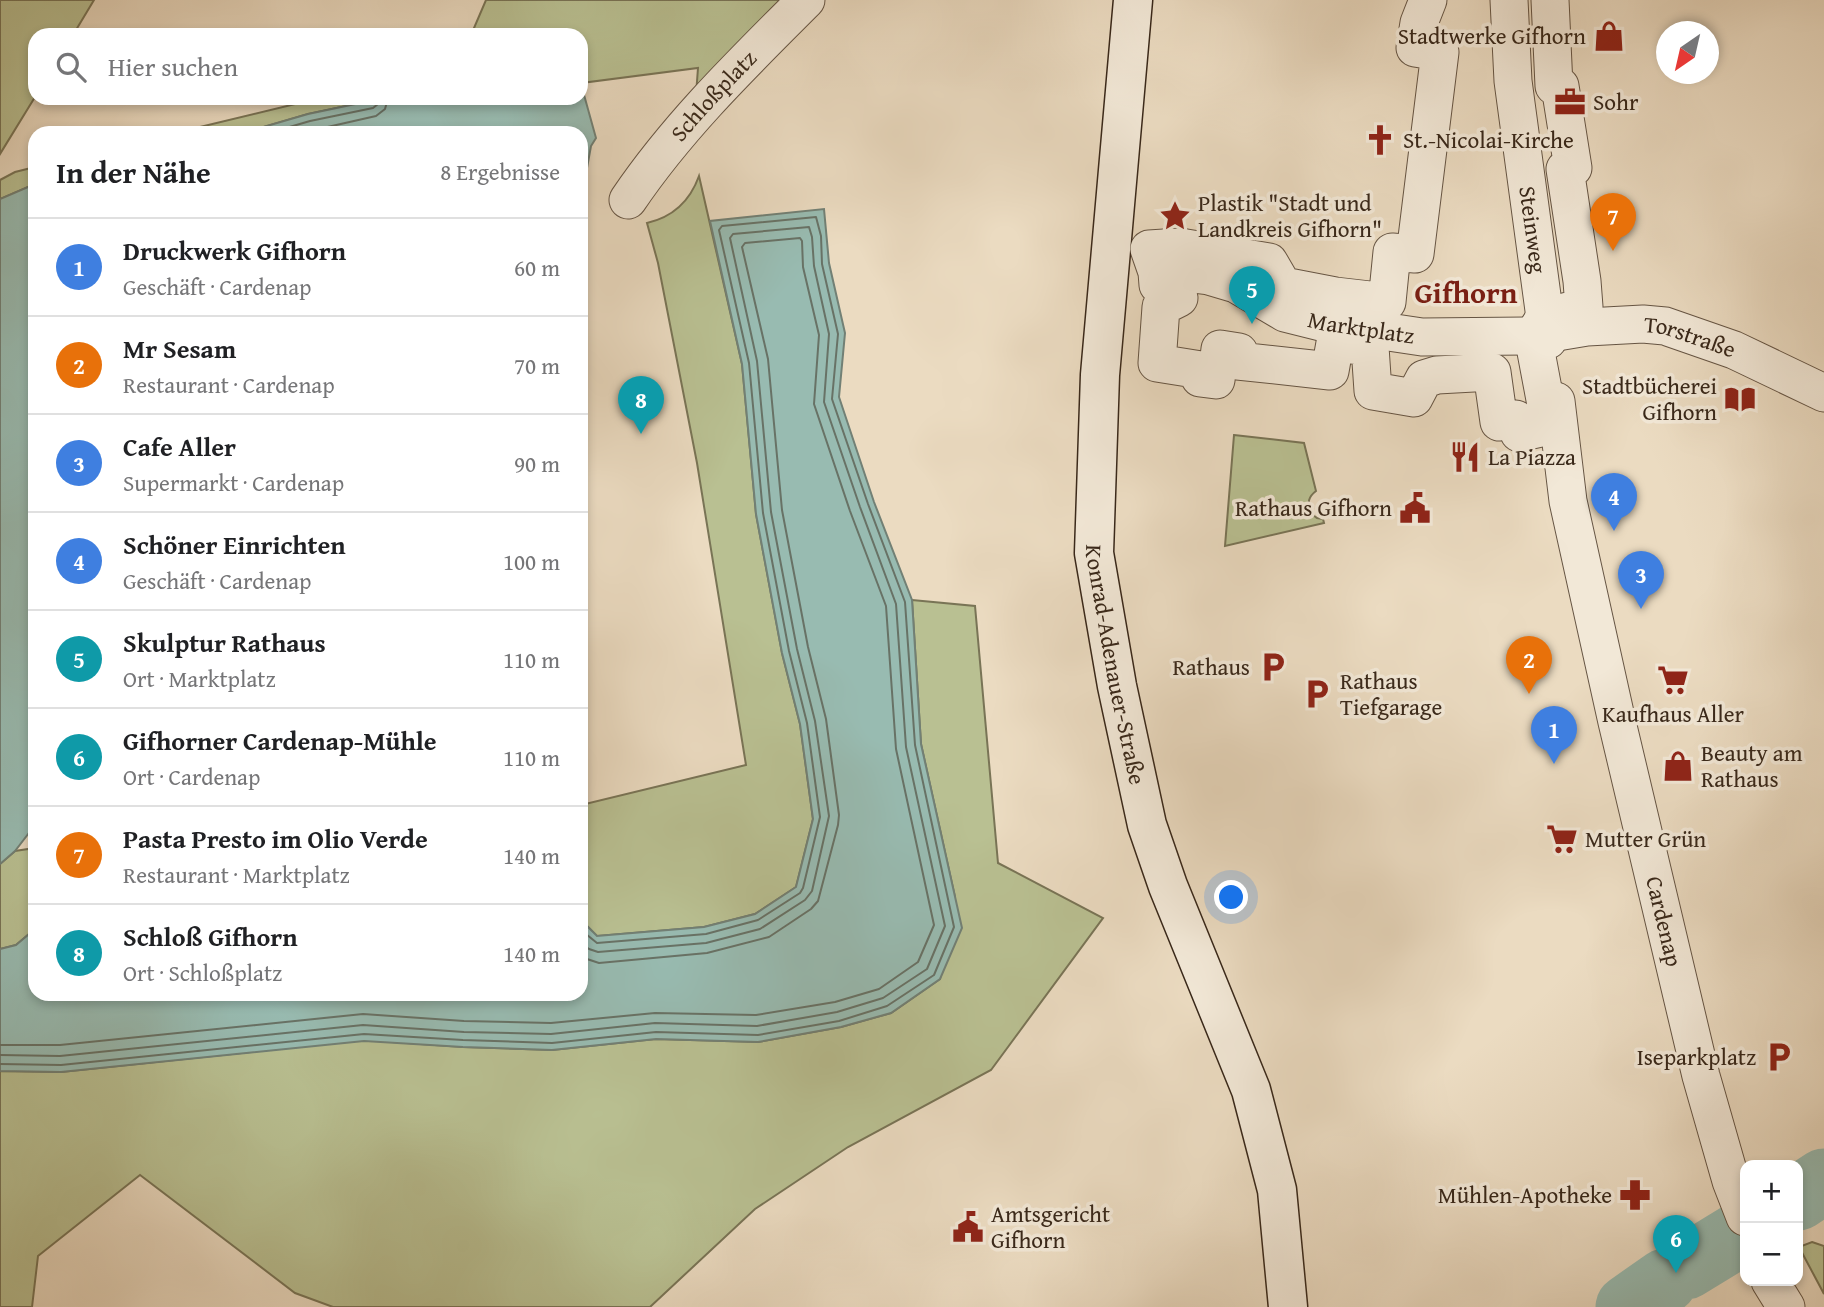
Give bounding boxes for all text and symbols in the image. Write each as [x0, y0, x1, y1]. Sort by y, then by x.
place label: Stadtwerke Gifhorn [1398, 19, 1586, 52]
shop icon: Stadtwerke Gifhorn [1592, 19, 1626, 53]
north arrow [1656, 21, 1719, 84]
search box [28, 28, 588, 105]
street label: Schloßplatz [662, 42, 764, 148]
text: Hier suchen [108, 47, 238, 86]
icon: search [52, 48, 90, 86]
office icon: Sohr [1553, 85, 1587, 119]
place label: Sohr [1593, 85, 1639, 118]
church icon: St.-Nicolai-Kirche [1363, 123, 1397, 157]
place label: St.-Nicolai-Kirche [1403, 123, 1574, 156]
text: In der Nähe [56, 150, 211, 194]
text: 8 Ergebnisse [440, 155, 560, 188]
street label: Steinweg [1511, 184, 1556, 276]
place label: Plastik "Stadt und Landkreis Gifhorn" [1198, 186, 1382, 245]
pin: 7 [1590, 193, 1636, 251]
place icon: Plastik "Stadt und Landkreis Gifhorn" [1158, 199, 1192, 233]
text: Druckwerk Gifhorn [123, 231, 346, 270]
text: 1 [73, 251, 85, 284]
text: 60 m [514, 251, 560, 284]
pin: 5 [1229, 266, 1275, 324]
text: Geschäft · Cardenap [123, 270, 311, 303]
district label: Gifhorn [1414, 270, 1518, 314]
street label: Marktplatz [1305, 302, 1417, 352]
street label: Torstraße [1643, 307, 1740, 365]
text: Mr Sesam [123, 329, 236, 368]
text: 2 [73, 349, 85, 382]
text: 70 m [514, 349, 560, 382]
text: Restaurant · Cardenap [123, 368, 335, 401]
place label: Stadtbücherei Gifhorn [1582, 369, 1717, 428]
pin: 8 [618, 376, 664, 434]
library icon: Stadtbücherei Gifhorn [1723, 382, 1757, 416]
text: Cafe Aller [123, 427, 236, 466]
restaurant icon: La Piazza [1448, 440, 1482, 474]
place label: La Piazza [1488, 440, 1576, 473]
text: 3 [73, 447, 85, 480]
text: 90 m [514, 447, 560, 480]
text: Supermarkt · Cardenap [123, 466, 344, 499]
pin: 4 [1591, 473, 1637, 531]
place label: Rathaus Gifhorn [1235, 491, 1392, 524]
public building icon: Rathaus Gifhorn [1398, 491, 1432, 525]
text: Schöner Einrichten [123, 525, 346, 564]
street label: Konrad-Adenauer-Straße [1078, 544, 1155, 788]
text: 4 [73, 545, 85, 578]
text: 100 m [503, 545, 560, 578]
pin: 3 [1618, 551, 1664, 609]
text: Geschäft · Cardenap [123, 564, 311, 597]
text: Skulptur Rathaus [123, 623, 326, 662]
pin: 2 [1506, 636, 1552, 694]
text: 5 [73, 643, 85, 676]
text: 110 m [503, 643, 560, 676]
place label: Rathaus [1172, 650, 1250, 683]
parking icon: Rathaus [1256, 650, 1290, 684]
text: Ort · Marktplatz [123, 662, 275, 695]
supermarket icon: Kaufhaus Aller [1656, 663, 1690, 697]
place label: Rathaus Tiefgarage [1340, 664, 1442, 723]
parking icon: Rathaus Tiefgarage [1300, 677, 1334, 711]
place label: Kaufhaus Aller [1602, 697, 1744, 730]
pin: 1 [1531, 706, 1577, 764]
text: Gifhorner Cardenap-Mühle [123, 721, 437, 760]
place label: Beauty am Rathaus [1701, 736, 1803, 795]
text: 6 [73, 741, 85, 774]
text: 110 m [503, 741, 560, 774]
shop icon: Beauty am Rathaus [1661, 749, 1695, 783]
text: Ort · Cardenap [123, 760, 260, 793]
text: Pasta Presto im Olio Verde [123, 819, 428, 858]
supermarket icon: Mutter Grün [1545, 822, 1579, 856]
place label: Mutter Grün [1585, 822, 1706, 855]
text: 7 [73, 839, 85, 872]
text: 140 m [503, 839, 560, 872]
text: Restaurant · Marktplatz [123, 858, 350, 891]
street label: Cardenap [1638, 873, 1691, 970]
your location [1214, 880, 1248, 914]
text: Schloß Gifhorn [123, 917, 298, 956]
text: 8 [73, 937, 85, 970]
text: 140 m [503, 937, 560, 970]
text: Ort · Schloßplatz [123, 956, 282, 989]
place label: Iseparkplatz [1637, 1040, 1756, 1073]
parking icon: Iseparkplatz [1762, 1040, 1796, 1074]
map controls [1740, 1160, 1803, 1286]
button: + [1740, 1160, 1803, 1223]
place label: Mühlen-Apotheke [1438, 1178, 1612, 1211]
pharmacy icon: Mühlen-Apotheke [1618, 1178, 1652, 1212]
place label: Amtsgericht Gifhorn [991, 1197, 1110, 1256]
public building icon: Amtsgericht Gifhorn [951, 1210, 985, 1244]
pin: 6 [1653, 1215, 1699, 1273]
button: − [1740, 1223, 1803, 1286]

